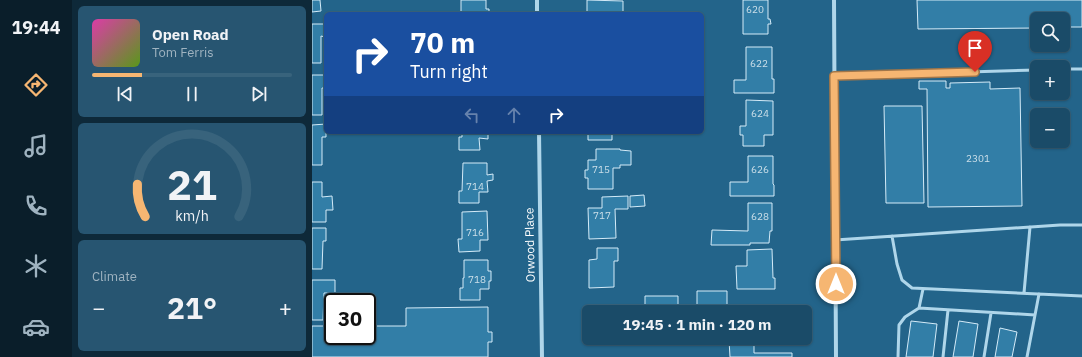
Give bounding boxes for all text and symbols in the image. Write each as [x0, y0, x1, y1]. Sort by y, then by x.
house number: 620 [746, 3, 764, 16]
map controls [1030, 12, 1070, 148]
button: search [1030, 12, 1070, 52]
text: 19:44 [11, 16, 61, 39]
text: 70 m [410, 24, 475, 61]
text: Open Road [152, 25, 229, 44]
icon: right [344, 28, 396, 80]
pin [958, 31, 992, 72]
icon: arrive [964, 37, 986, 59]
text: Tom Ferris [152, 44, 214, 61]
house number: 622 [750, 57, 768, 70]
text: Turn right [410, 60, 488, 83]
button: + [1030, 60, 1070, 100]
icon: directions [22, 71, 50, 99]
icon: previous [114, 83, 136, 105]
icon: pause [181, 83, 203, 105]
icon: next [248, 83, 270, 105]
icon: left [461, 104, 483, 126]
icon: ahead [503, 104, 525, 126]
icon: right [545, 104, 567, 126]
house number: 624 [751, 107, 769, 120]
button: − [1030, 108, 1070, 148]
icon: music [22, 132, 50, 160]
house number: 2301 [966, 152, 990, 165]
text: 21 [167, 156, 217, 210]
house number: 715 [592, 163, 610, 176]
house number: 626 [751, 163, 769, 176]
house number: 714 [466, 180, 484, 193]
icon: phone [22, 192, 50, 220]
text: km/h [175, 205, 209, 224]
street label: Orwood Place [521, 207, 538, 283]
house number: 717 [593, 209, 611, 222]
house number: 628 [751, 210, 769, 223]
house number: 716 [466, 226, 484, 239]
icon: climate [22, 252, 50, 280]
position arrow [815, 263, 857, 305]
text: Climate [92, 268, 137, 285]
house number: 718 [468, 273, 486, 286]
text: 21° [167, 288, 217, 327]
text: − [92, 293, 105, 322]
text: + [279, 293, 292, 322]
speed limit sign: 30 [324, 293, 376, 345]
icon: car [22, 313, 50, 341]
text: 19:45 · 1 min · 120 m [623, 315, 771, 334]

